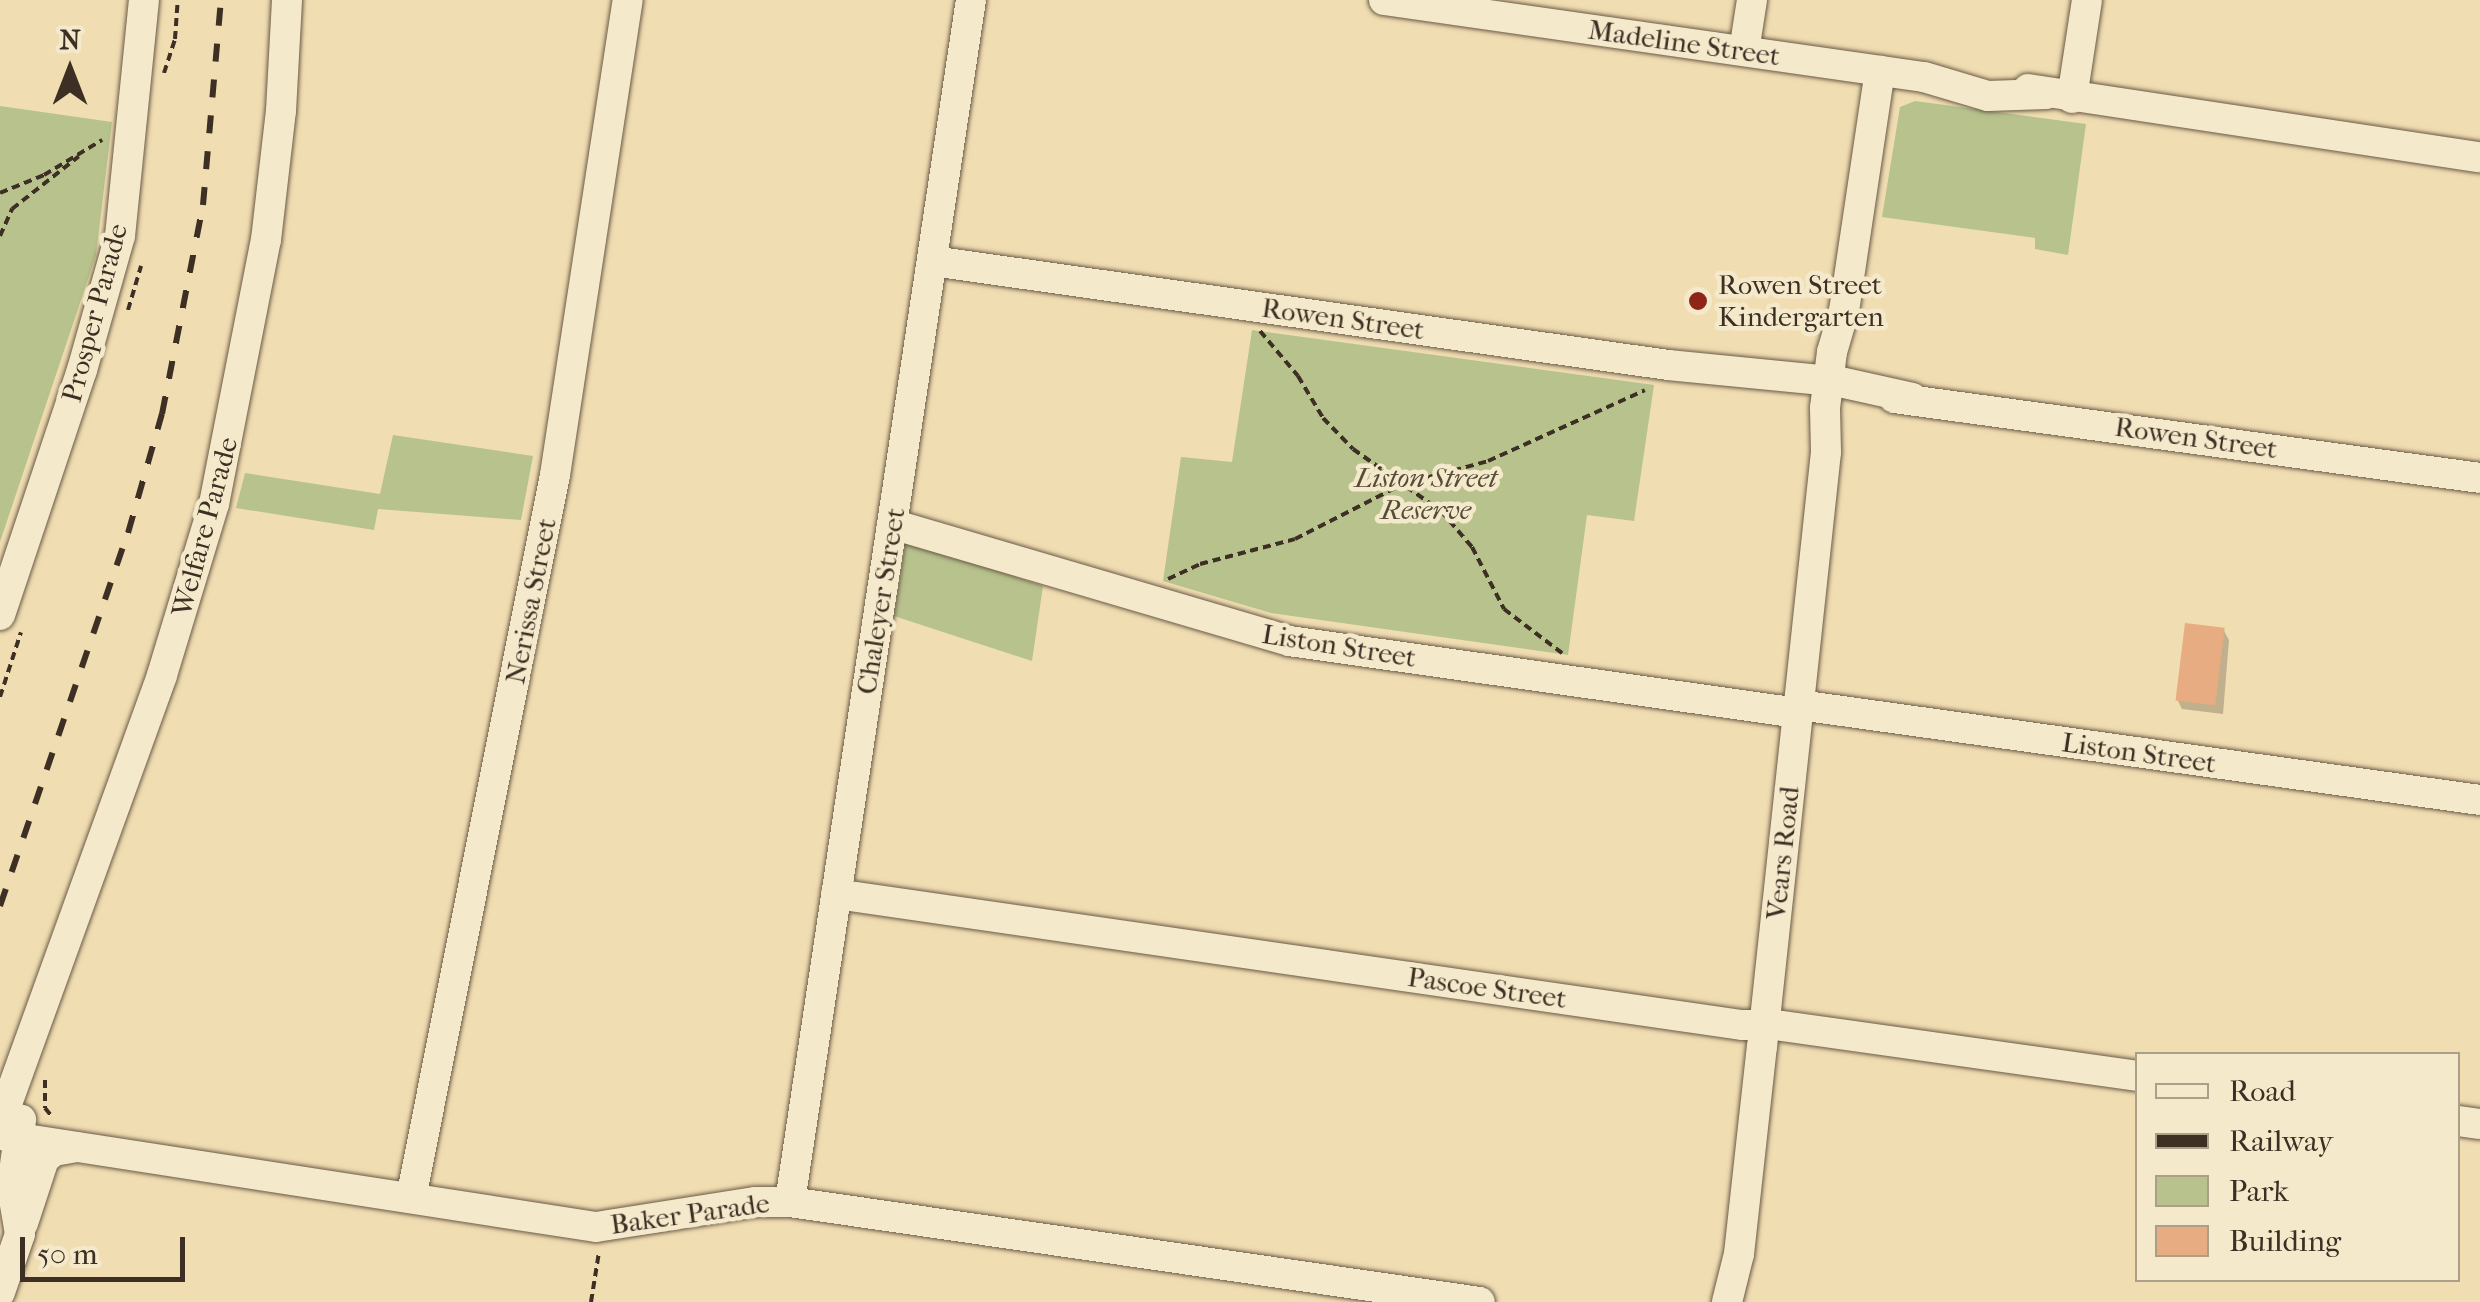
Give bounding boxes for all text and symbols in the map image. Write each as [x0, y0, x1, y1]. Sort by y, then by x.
street label: Madeline Street [1586, 13, 1782, 73]
north arrow [20, 20, 120, 120]
text: N [59, 23, 81, 56]
street label: Prosper Parade [55, 220, 135, 406]
place label: Rowen Street Kindergarten [1718, 268, 1884, 334]
marker: Rowen Street Kindergarten [1687, 290, 1709, 312]
street label: Rowen Street [1260, 291, 1426, 347]
street label: Rowen Street [2113, 410, 2279, 466]
street label: Welfare Parade [165, 434, 245, 620]
park label: Liston Street Reserve [1355, 461, 1497, 527]
street label: Chaleyer Street [850, 505, 912, 697]
street label: Nerissa Street [498, 515, 564, 687]
street label: Liston Street [1260, 617, 1418, 675]
street label: Liston Street [2060, 726, 2218, 780]
street label: Vears Road [1759, 785, 1807, 921]
street label: Pascoe Street [1405, 960, 1569, 1016]
legend [2135, 1052, 2460, 1282]
text: Road [2229, 1074, 2296, 1109]
text: Railway [2229, 1124, 2333, 1159]
text: Park [2229, 1174, 2289, 1209]
street label: Baker Parade [608, 1186, 772, 1242]
scale bar [25, 1217, 190, 1279]
text: Building [2229, 1224, 2341, 1259]
text: 50 m [37, 1237, 98, 1272]

